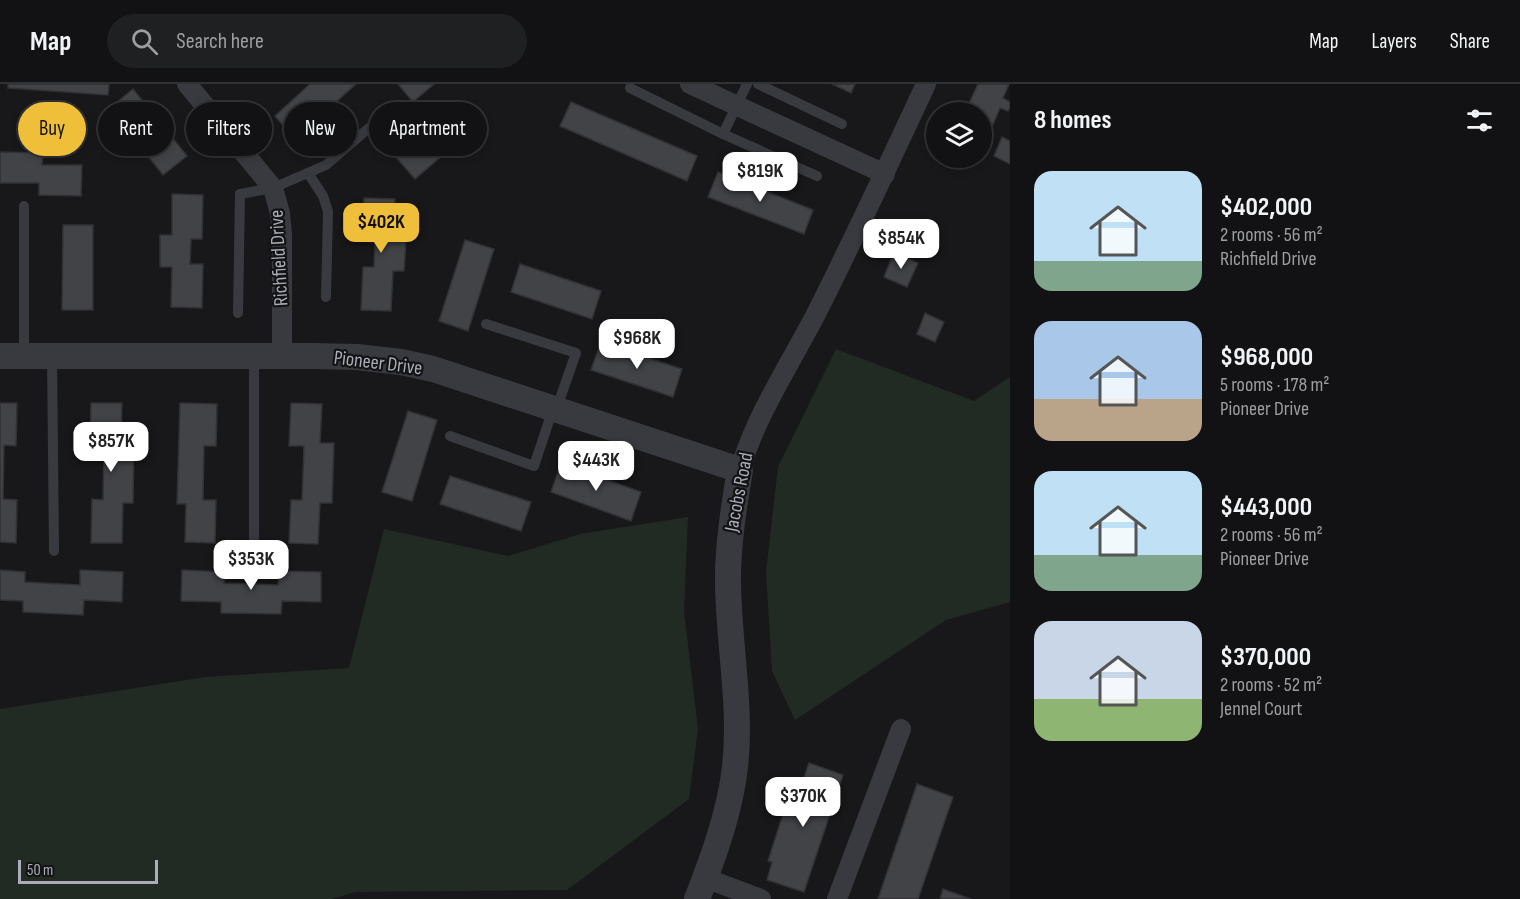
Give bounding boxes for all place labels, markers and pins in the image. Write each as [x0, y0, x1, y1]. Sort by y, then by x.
pin: $819K [718, 152, 802, 203]
pin: $402K [339, 203, 423, 254]
pin: $854K [859, 219, 943, 270]
pin: $968K [595, 319, 679, 370]
pin: $857K [69, 422, 153, 473]
pin: $443K [554, 441, 638, 492]
pin: $353K [209, 540, 293, 591]
pin: $370K [761, 777, 845, 828]

